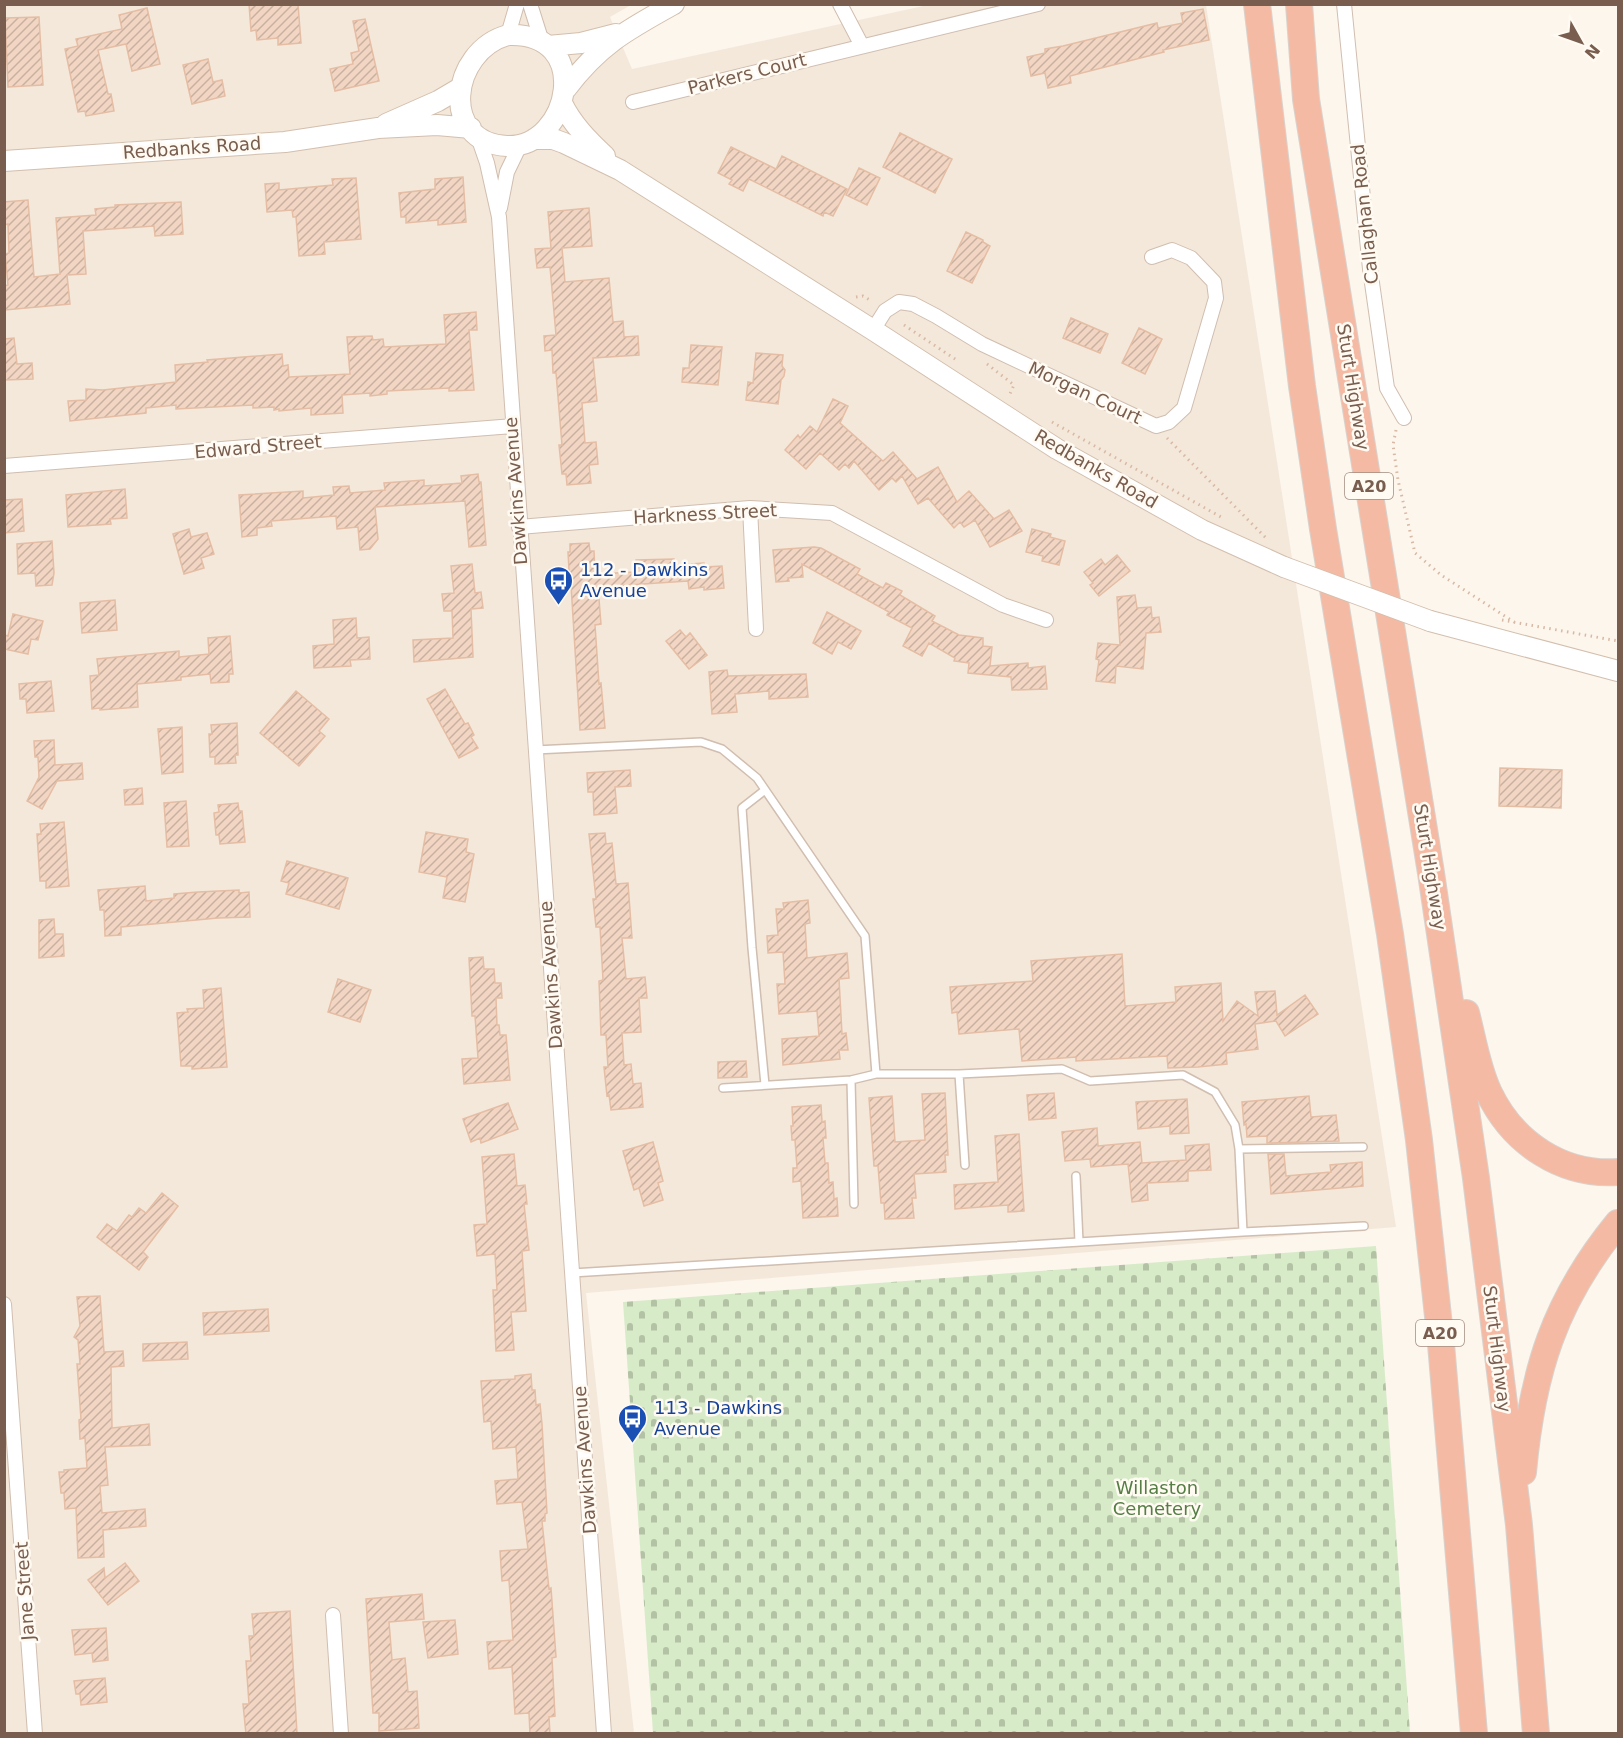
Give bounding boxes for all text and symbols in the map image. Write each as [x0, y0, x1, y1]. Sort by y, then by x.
north arrow [1551, 12, 1611, 72]
text: N [1581, 40, 1604, 63]
street label: Parkers Court [685, 49, 808, 98]
street label: Redbanks Road [122, 132, 262, 163]
street label: Callaghan Road [1347, 143, 1382, 285]
street label: Sturt Highway [1333, 322, 1374, 452]
street label: Morgan Court [1025, 357, 1145, 428]
street label: Dawkins Avenue [500, 416, 531, 566]
street label: Redbanks Road [1031, 425, 1162, 512]
street label: Edward Street [194, 430, 322, 463]
road number: A20 [1345, 473, 1393, 499]
street label: Harkness Street [632, 499, 777, 528]
place label: 112 - Dawkins Avenue [580, 559, 708, 601]
bus stop icon: 112 - Dawkins Avenue [543, 564, 575, 606]
street label: Sturt Highway [1410, 802, 1451, 932]
street label: Dawkins Avenue [535, 900, 566, 1050]
street label: Sturt Highway [1479, 1284, 1516, 1414]
road number: A20 [1416, 1320, 1464, 1346]
street label: Dawkins Avenue [569, 1385, 600, 1535]
place label: 113 - Dawkins Avenue [654, 1397, 782, 1439]
bus stop icon: 113 - Dawkins Avenue [617, 1402, 649, 1444]
park label: Willaston Cemetery [1113, 1477, 1202, 1519]
street label: Jane Street [11, 1541, 39, 1642]

